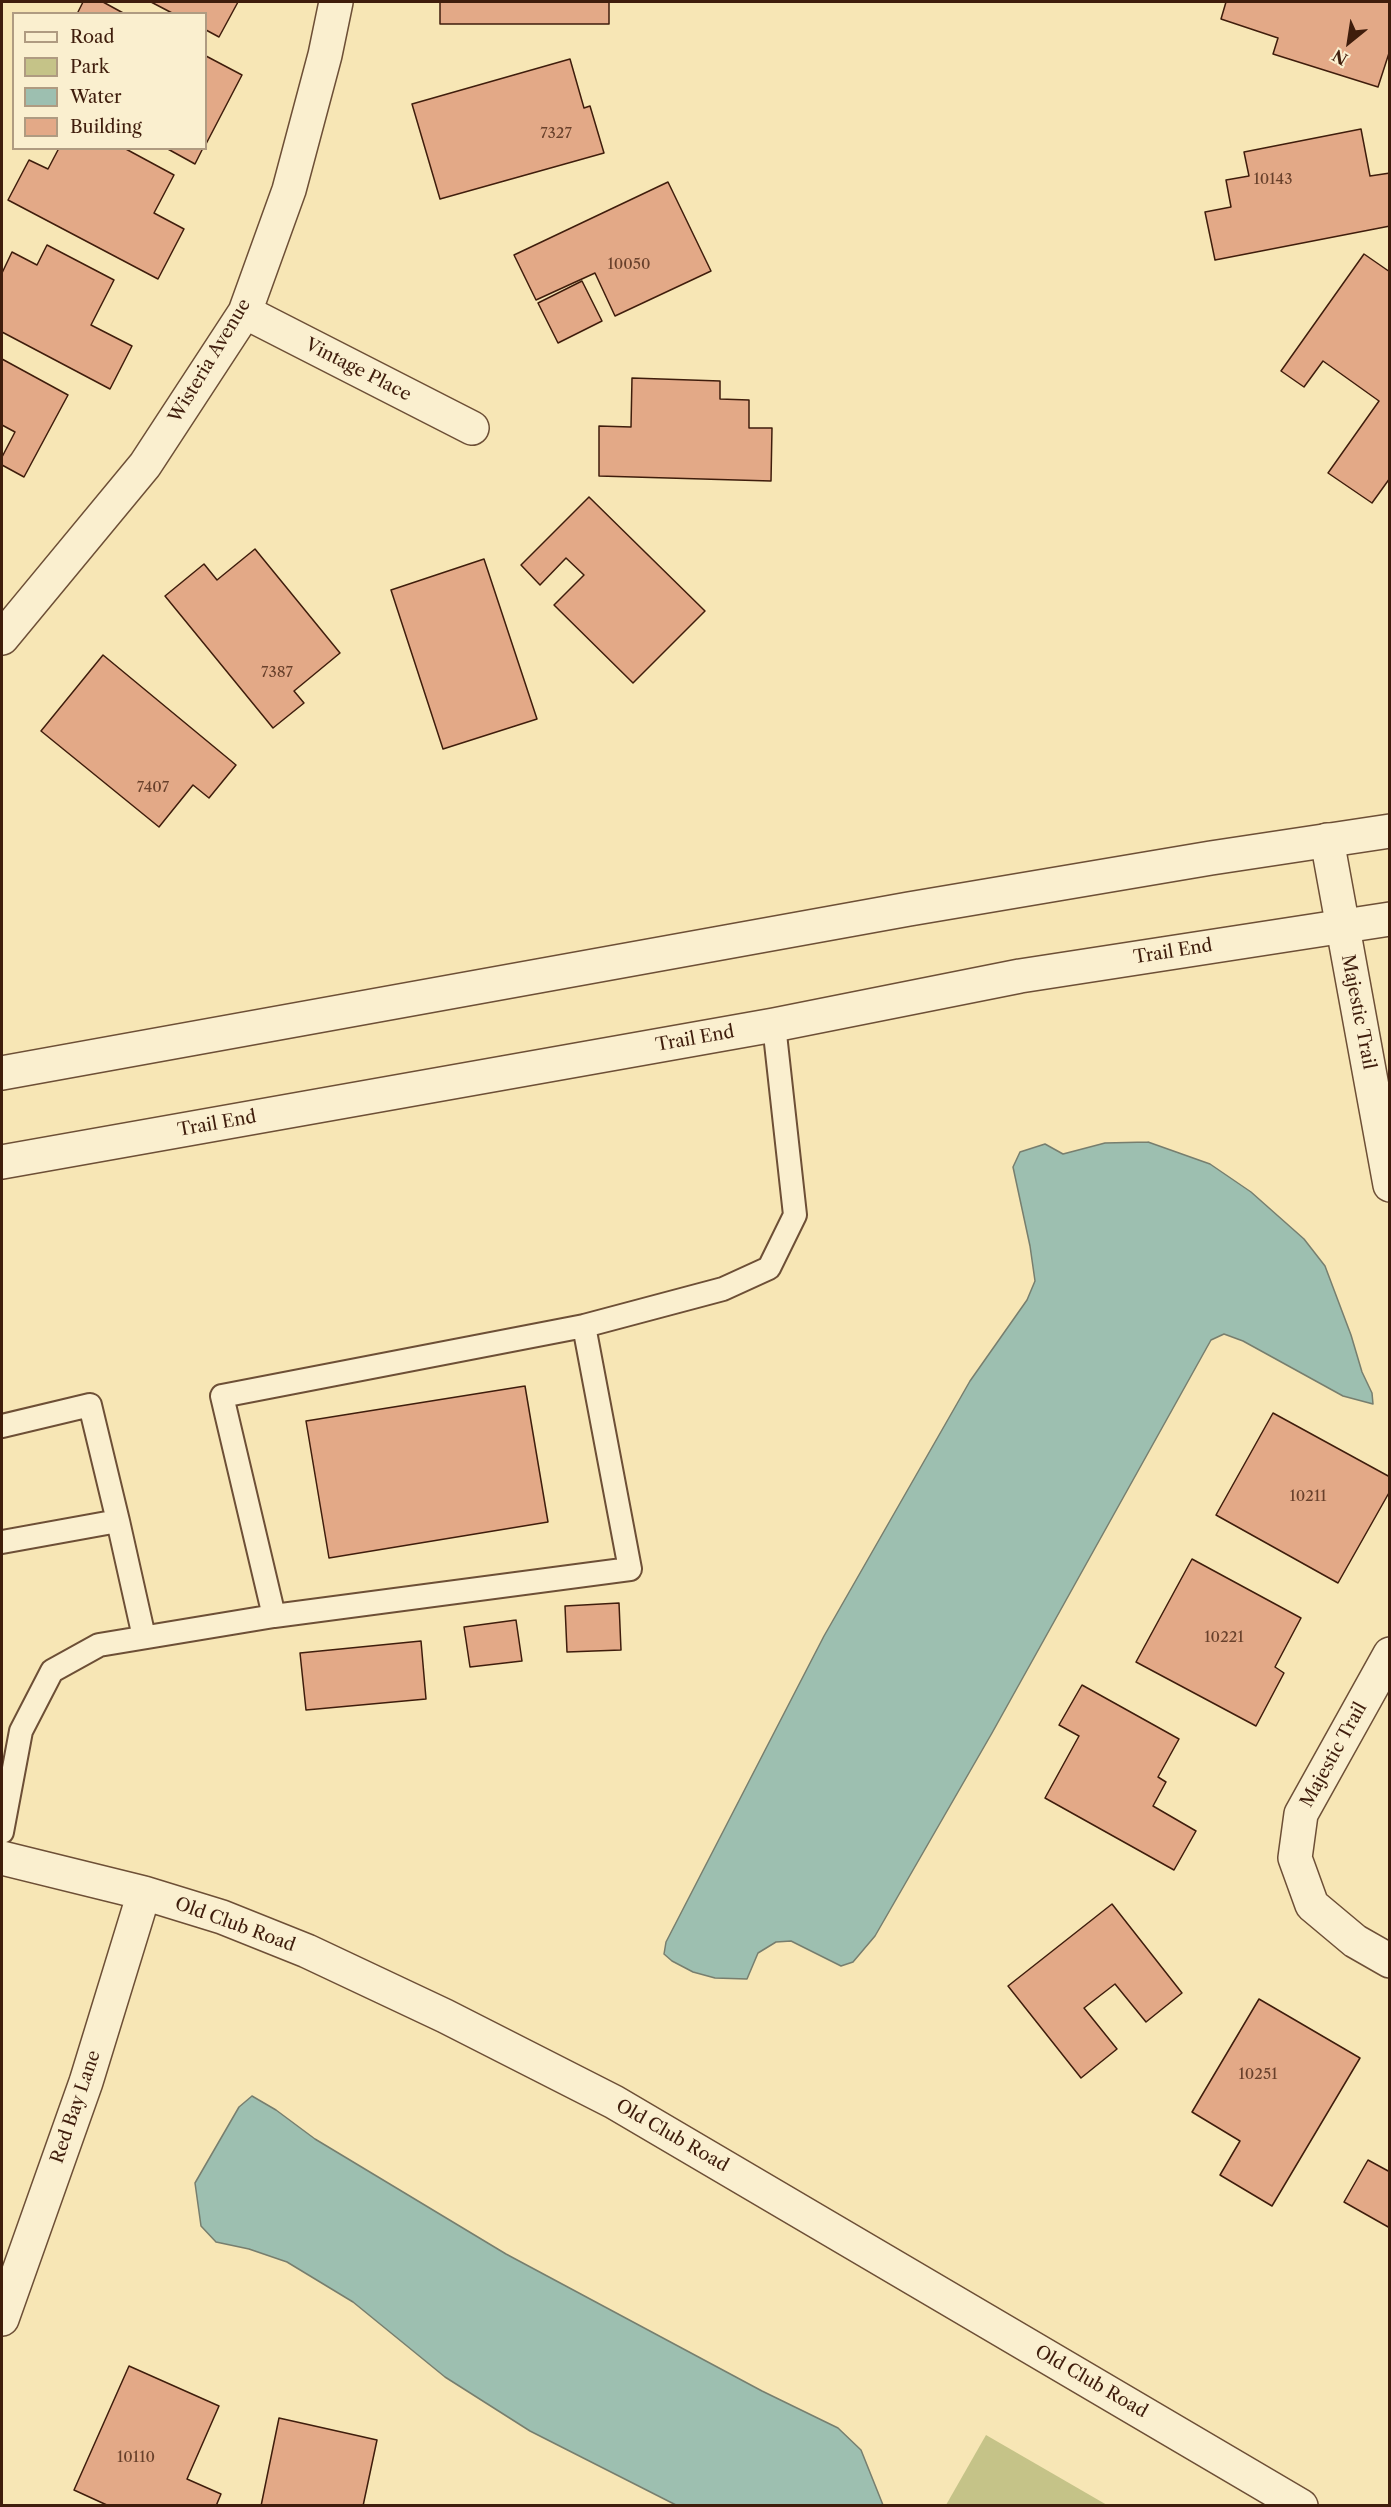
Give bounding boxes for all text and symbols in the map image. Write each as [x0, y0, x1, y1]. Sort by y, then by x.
legend [12, 12, 207, 150]
north arrow [1319, 12, 1379, 72]
text: Road [70, 26, 115, 48]
text: N [1329, 45, 1351, 70]
text: Park [70, 56, 109, 78]
text: Water [70, 86, 122, 108]
text: Building [70, 116, 142, 138]
house number: 7327 [540, 125, 572, 143]
house number: 10143 [1253, 171, 1293, 189]
house number: 10050 [608, 256, 650, 274]
street label: Wisteria Avenue [165, 295, 255, 427]
street label: Vintage Place [301, 334, 415, 406]
house number: 7387 [261, 664, 293, 682]
house number: 7407 [137, 779, 169, 797]
street label: Trail End [1132, 935, 1214, 969]
street label: Majestic Trail [1336, 953, 1380, 1071]
street label: Trail End [654, 1021, 736, 1057]
street label: Trail End [176, 1106, 258, 1142]
house number: 10211 [1289, 1488, 1327, 1506]
house number: 10221 [1204, 1629, 1244, 1647]
street label: Majestic Trail [1296, 1699, 1372, 1811]
street label: Old Club Road [172, 1893, 298, 1957]
street label: Red Bay Lane [47, 2048, 105, 2166]
house number: 10251 [1239, 2066, 1277, 2084]
street label: Old Club Road [612, 2095, 732, 2177]
street label: Old Club Road [1031, 2341, 1151, 2423]
house number: 10110 [117, 2449, 155, 2467]

